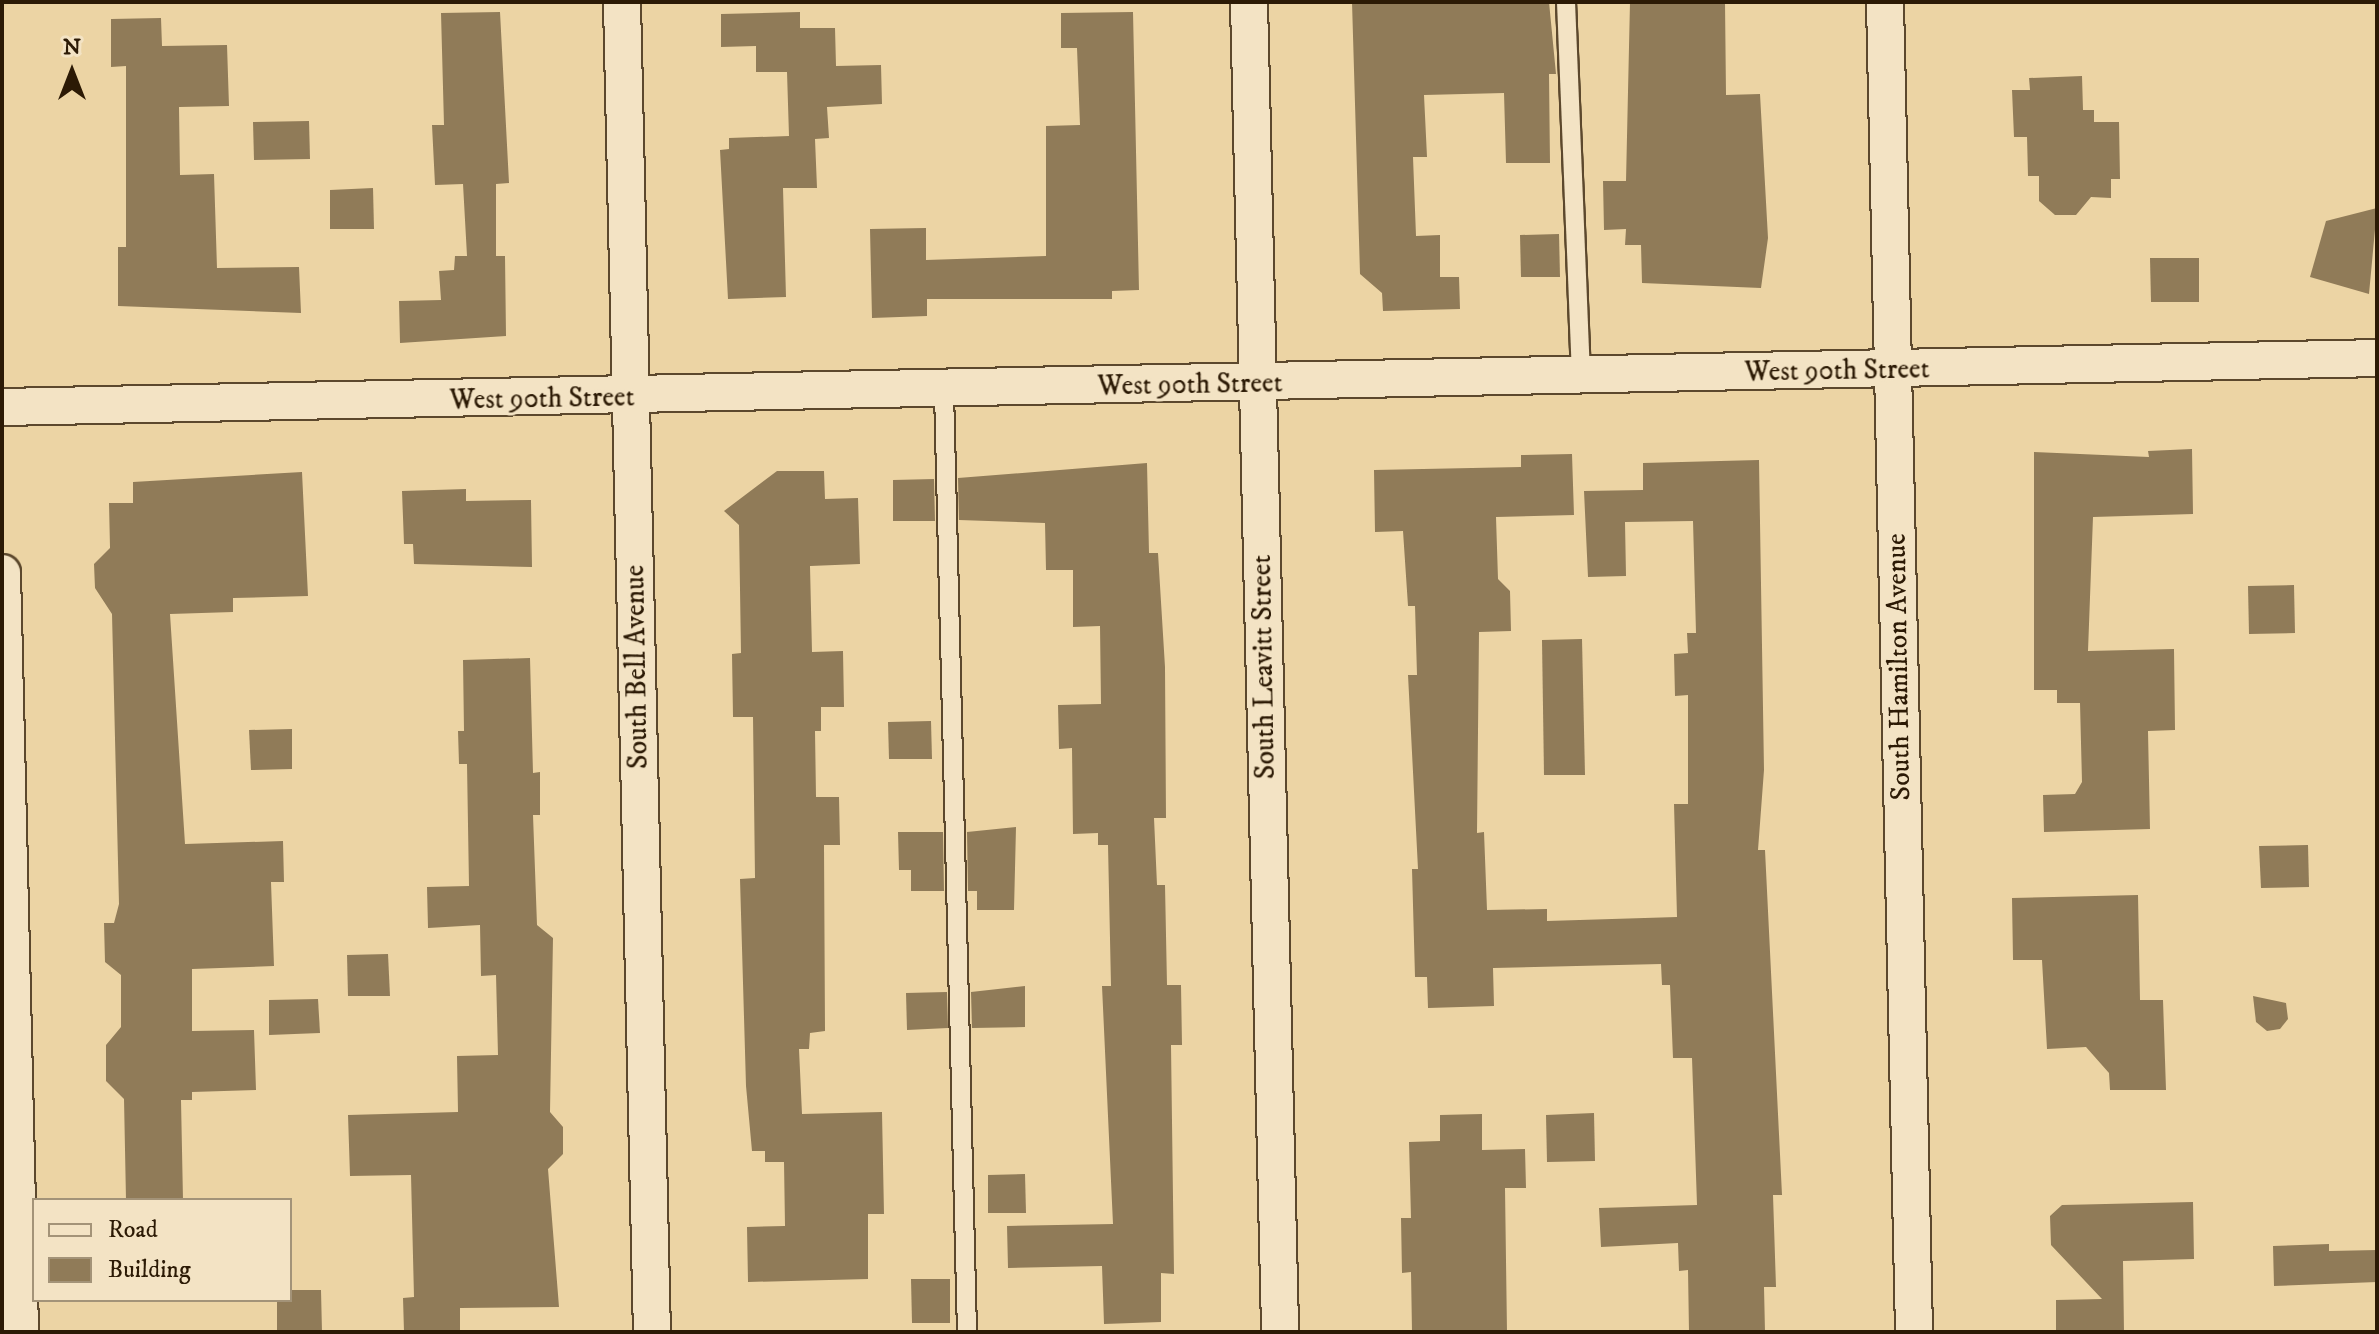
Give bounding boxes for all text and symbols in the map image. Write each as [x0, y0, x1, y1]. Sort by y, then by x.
north arrow [32, 32, 112, 112]
text: N [63, 34, 81, 61]
street label: West 90th Street [1744, 353, 1930, 389]
street label: West 90th Street [1097, 367, 1283, 403]
street label: West 90th Street [449, 381, 635, 417]
street label: South Hamilton Avenue [1880, 533, 1918, 801]
street label: South Leavitt Street [1245, 554, 1283, 780]
street label: South Bell Avenue [618, 565, 656, 769]
legend [32, 1198, 292, 1302]
text: Road [108, 1215, 158, 1245]
text: Building [108, 1255, 191, 1285]

